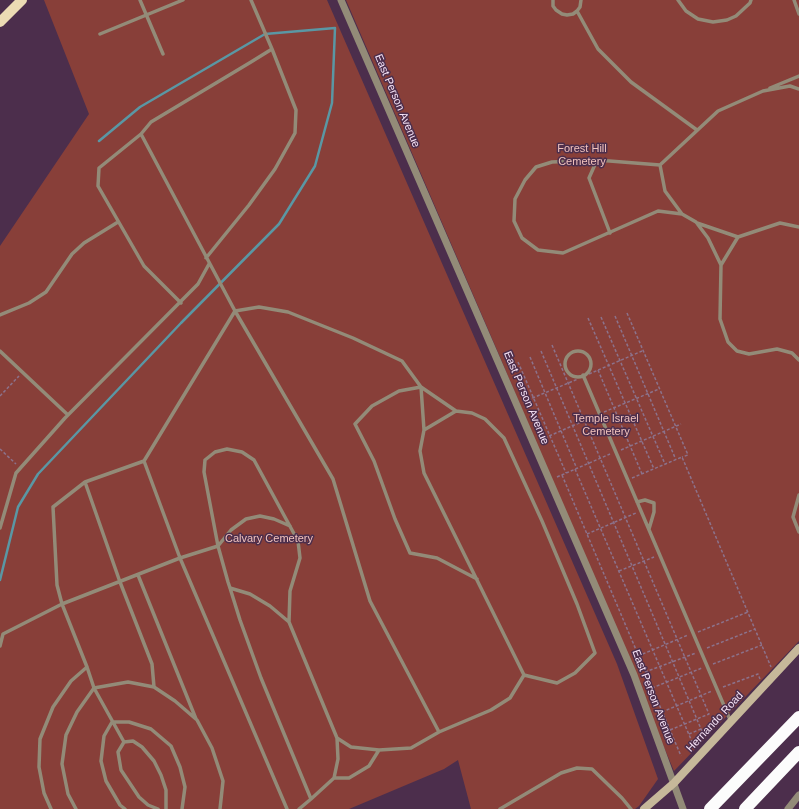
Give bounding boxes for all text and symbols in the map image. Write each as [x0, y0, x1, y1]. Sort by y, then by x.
street label: East Person Avenue [371, 52, 423, 150]
park label: Forest Hill Cemetery [557, 142, 607, 168]
street label: East Person Avenue [500, 349, 552, 447]
park label: Temple Israel Cemetery [573, 412, 639, 438]
park label: Calvary Cemetery [225, 532, 313, 546]
street label: East Person Avenue [629, 648, 677, 746]
street label: Hernando Road [684, 689, 746, 755]

